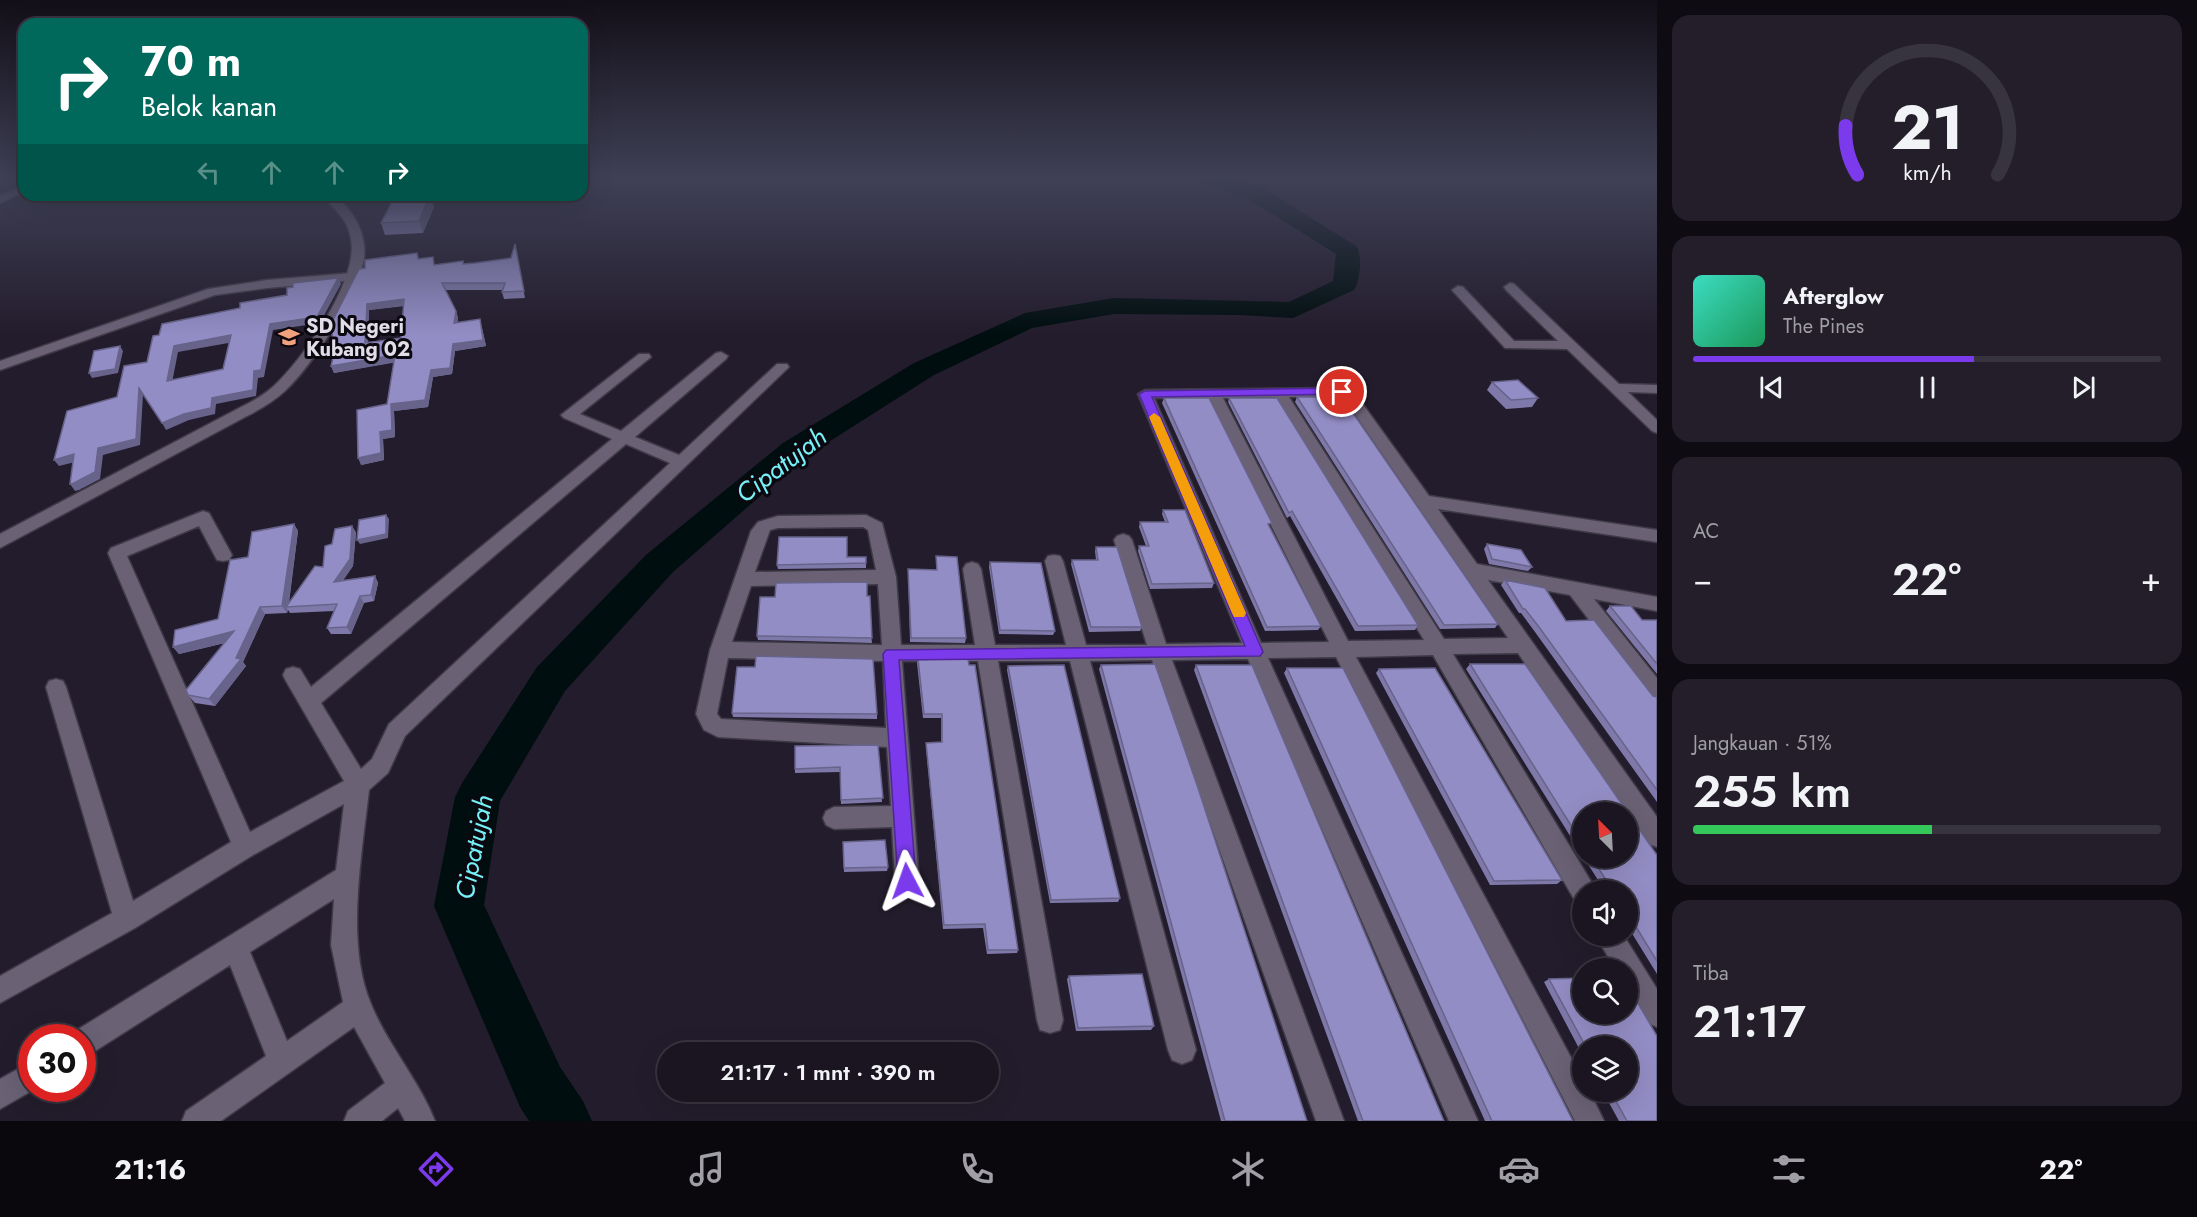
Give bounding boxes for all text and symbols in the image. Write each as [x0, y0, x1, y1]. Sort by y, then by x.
text: 70 m [141, 31, 241, 92]
icon: right [42, 42, 120, 120]
text: 21 [1891, 82, 1963, 172]
text: Belok kanan [141, 87, 277, 126]
icon: left [192, 156, 225, 189]
icon: ahead [255, 156, 288, 189]
icon: ahead [318, 156, 351, 189]
icon: right [381, 156, 414, 189]
text: km/h [1903, 157, 1951, 188]
text: Afterglow [1783, 280, 1884, 312]
place label: SD Negeri Kubang 02 [306, 312, 410, 364]
text: The Pines [1783, 312, 1864, 341]
school or university icon: SD Negeri Kubang 02 [277, 325, 301, 349]
pin [1316, 366, 1367, 417]
icon: previous [1755, 371, 1788, 404]
icon: pause [1911, 371, 1944, 404]
icon: next [2067, 371, 2100, 404]
icon: arrive [1325, 375, 1358, 408]
water label: Cipatujah [727, 418, 835, 512]
text: AC [1693, 517, 1719, 546]
text: 22° [1892, 547, 1961, 612]
text: − [1693, 556, 1712, 603]
text: + [2141, 556, 2161, 603]
text: Jangkauan · 51% [1693, 729, 1832, 758]
text: 255 km [1693, 759, 1851, 824]
water label: Cipatujah [445, 791, 503, 903]
north arrow [1572, 802, 1638, 868]
map controls [1572, 802, 1638, 1102]
position arrow [875, 849, 939, 913]
button: sound [1572, 880, 1638, 946]
button: search [1572, 958, 1638, 1024]
text: Tiba [1693, 959, 1729, 988]
text: 21:17 [1693, 989, 1806, 1054]
speed limit sign: 30 [18, 1024, 96, 1102]
button: layers [1572, 1036, 1638, 1102]
text: 21:17 · 1 mnt · 390 m [720, 1056, 936, 1088]
icon: directions [415, 1148, 457, 1190]
icon: music [686, 1148, 728, 1190]
icon: phone [956, 1148, 998, 1190]
icon: climate [1227, 1148, 1269, 1190]
icon: car [1498, 1148, 1540, 1190]
icon: filters [1768, 1148, 1810, 1190]
text: 21:16 [114, 1150, 186, 1189]
text: 22° [2039, 1150, 2083, 1189]

